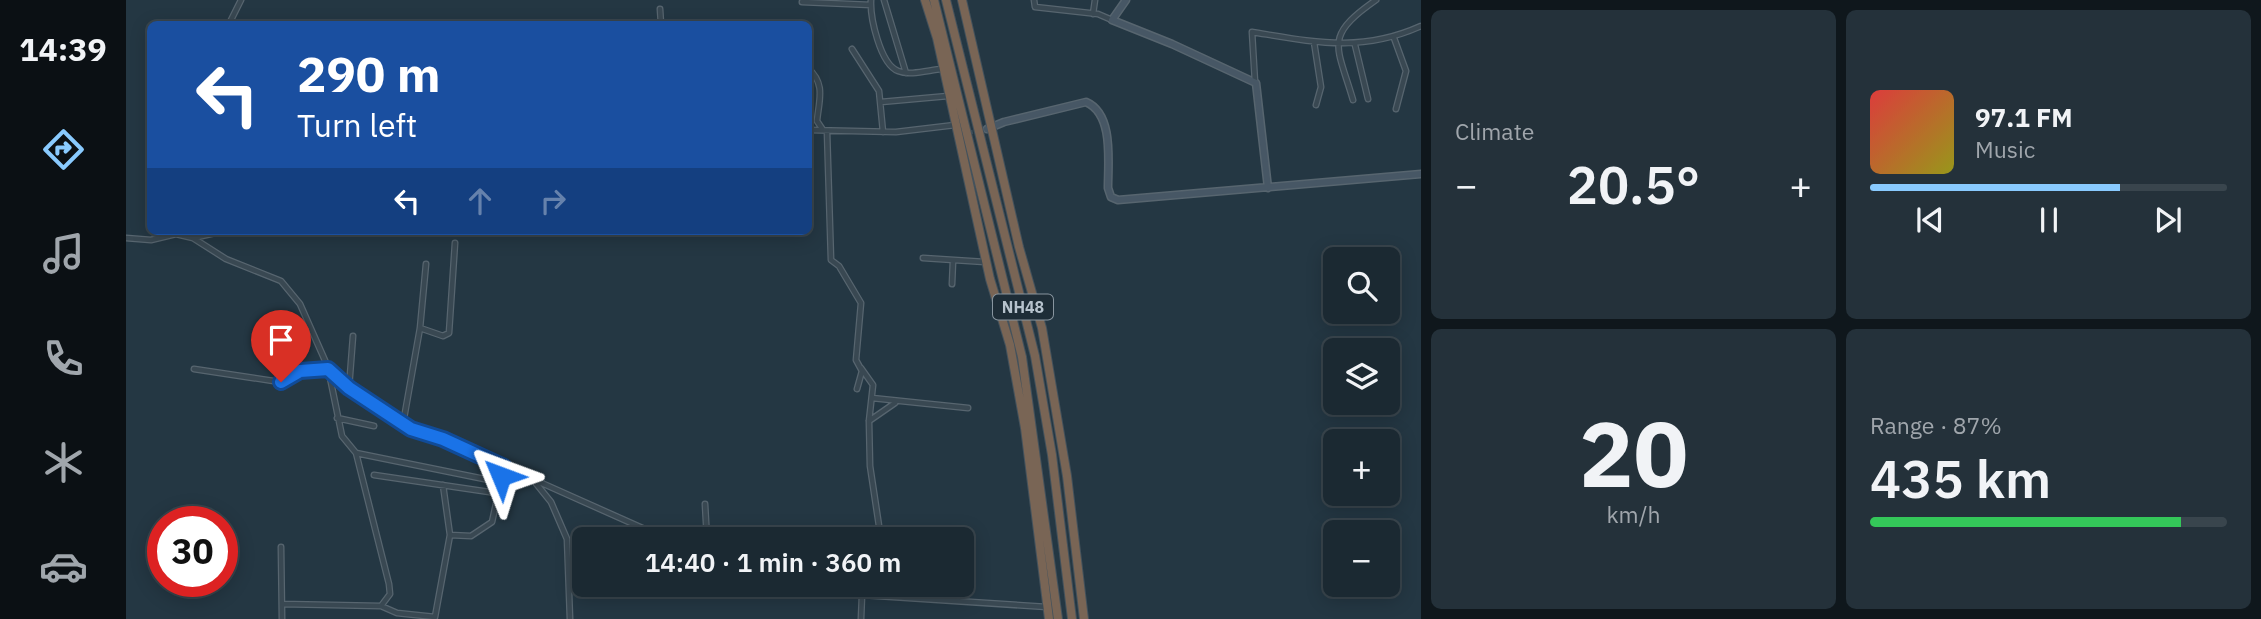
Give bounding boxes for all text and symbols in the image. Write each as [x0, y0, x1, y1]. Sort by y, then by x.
text: 14:39 [19, 28, 107, 70]
text: 290 m [297, 42, 441, 105]
icon: left [182, 49, 273, 140]
text: 97.1 FM [1975, 100, 2073, 134]
text: Turn left [297, 104, 417, 146]
text: Climate [1455, 116, 1534, 146]
icon: directions [39, 125, 88, 174]
text: Music [1975, 134, 2035, 164]
text: 20.5° [1567, 151, 1700, 218]
text: − [1455, 160, 1478, 209]
text: + [1789, 160, 1812, 209]
icon: left [388, 182, 426, 220]
icon: ahead [461, 182, 499, 220]
icon: right [534, 182, 572, 220]
icon: previous [1911, 201, 1949, 239]
icon: pause [2030, 201, 2068, 239]
icon: next [2149, 201, 2187, 239]
icon: music [39, 229, 88, 278]
map controls [1323, 247, 1400, 597]
button: search [1323, 247, 1400, 324]
road number: NH48 [993, 294, 1053, 320]
pin [251, 310, 311, 382]
icon: arrive [262, 321, 300, 359]
icon: phone [39, 334, 88, 383]
button: layers [1323, 338, 1400, 415]
text: 20 [1579, 394, 1688, 512]
text: Range · 87% [1870, 410, 2002, 440]
button: + [1323, 429, 1400, 506]
icon: climate [39, 438, 88, 487]
position arrow [464, 439, 538, 513]
text: 435 km [1870, 445, 2051, 512]
text: km/h [1606, 499, 1661, 529]
speed limit sign: 30 [147, 506, 238, 597]
button: − [1323, 520, 1400, 597]
icon: car [39, 542, 88, 591]
text: 14:40 · 1 min · 360 m [645, 545, 901, 579]

